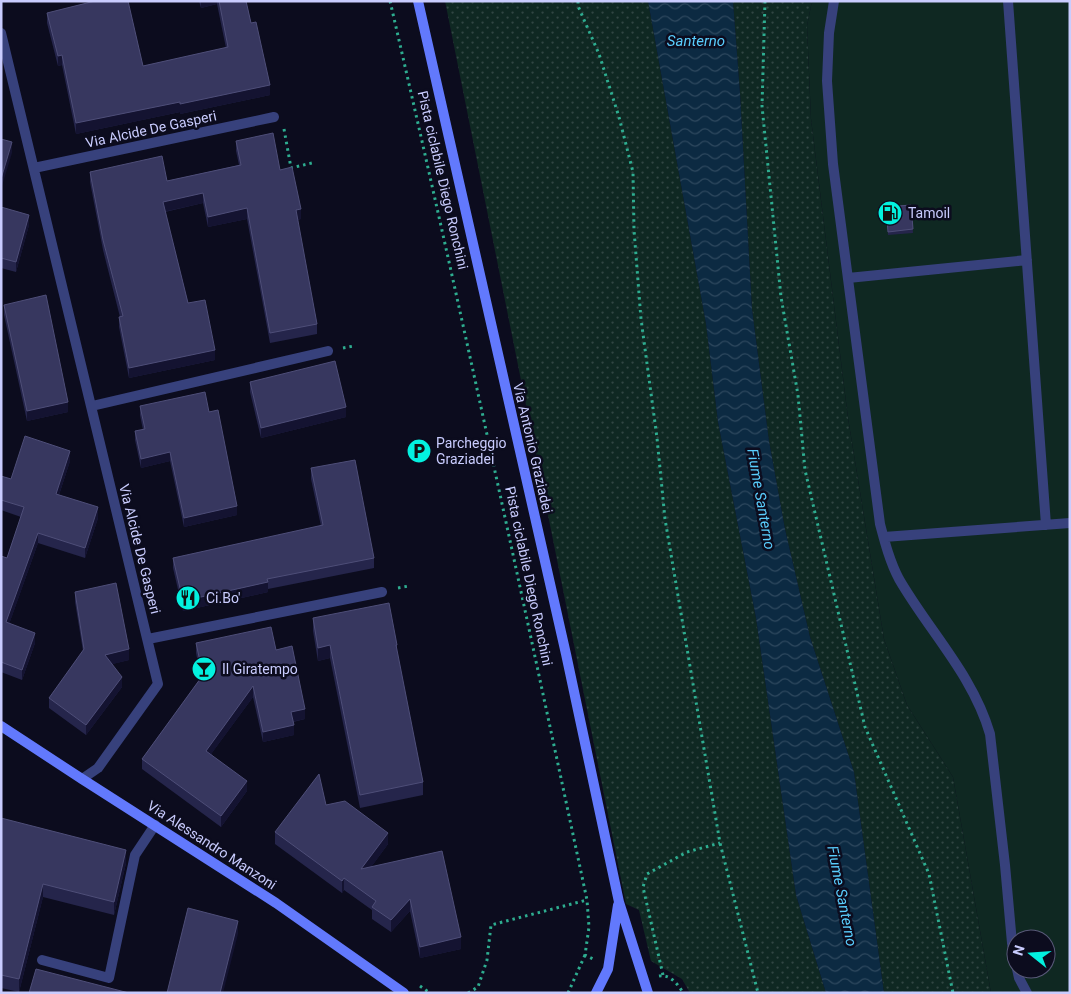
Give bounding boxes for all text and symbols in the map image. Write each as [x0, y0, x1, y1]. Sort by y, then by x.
water label: Santerno [667, 32, 725, 50]
street label: Pista ciclabile Diego Ronchini [415, 89, 471, 271]
street label: Via Alcide De Gasperi [84, 107, 218, 151]
fuel station icon: Tamoil [877, 200, 903, 226]
place label: Tamoil [908, 205, 950, 221]
street label: Via Antonio Graziadei [510, 381, 556, 515]
place label: Parcheggio Graziadei [436, 435, 507, 467]
parking icon: Parcheggio Graziadei [406, 438, 432, 464]
water label: Fiume Santerno [743, 447, 779, 551]
street label: Via Alcide De Gasperi [116, 482, 164, 616]
street label: Pista ciclabile Diego Ronchini [502, 485, 556, 667]
restaurant icon: Ci.Bo' [175, 585, 201, 611]
place label: Ci.Bo' [206, 590, 240, 606]
bar icon: Il Giratempo [191, 656, 217, 682]
place label: Il Giratempo [222, 661, 298, 677]
street label: Via Alessandro Manzoni [144, 797, 280, 893]
water label: Fiume Santerno [823, 844, 861, 948]
north arrow [1006, 929, 1056, 979]
text: N [1009, 943, 1028, 957]

